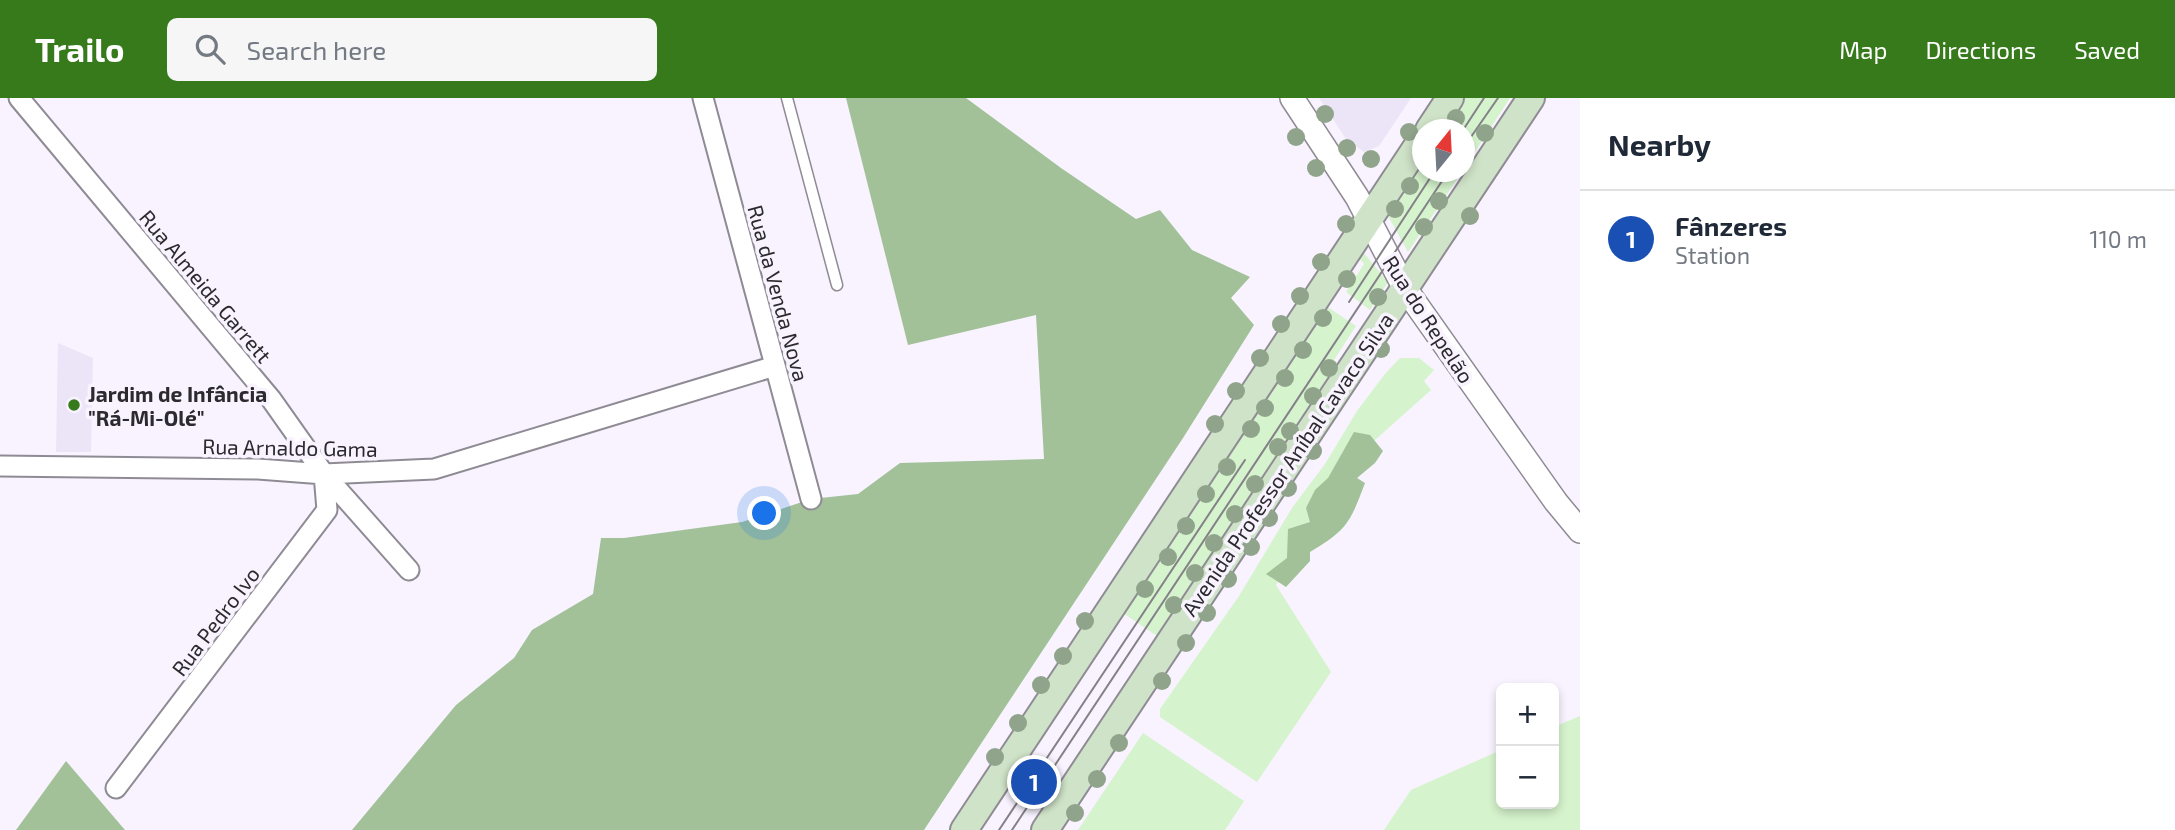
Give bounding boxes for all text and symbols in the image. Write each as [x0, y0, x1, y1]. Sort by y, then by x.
search box [167, 18, 657, 81]
text: Trailo [35, 29, 125, 69]
icon: search [191, 30, 229, 68]
text: Search here [247, 34, 386, 65]
text: Map [1839, 35, 1887, 64]
text: Directions [1925, 35, 2036, 64]
text: Saved [2074, 35, 2140, 64]
north arrow [1412, 119, 1475, 182]
text: Nearby [1608, 126, 1711, 162]
street label: Rua da Venda Nova [743, 202, 815, 384]
street label: Rua Almeida Garrett [135, 205, 277, 367]
text: Fânzeres [1675, 210, 1787, 241]
text: 1 [1626, 225, 1636, 253]
text: 110 m [2090, 225, 2147, 253]
text: Station [1675, 241, 1750, 269]
street label: Rua do Repelão [1378, 251, 1480, 387]
street label: Avenida Professor Aníbal Cavaco Silva [1176, 308, 1398, 620]
place label: Jardim de Infância "Rá-Mi-Olé" [88, 381, 267, 430]
marker: Jardim de Infância "Rá-Mi-Olé" [66, 397, 82, 413]
street label: Rua Arnaldo Gama [202, 433, 378, 461]
your location [747, 496, 781, 530]
street label: Rua Pedro Ivo [166, 562, 264, 680]
map controls [1496, 683, 1559, 809]
button: + [1496, 683, 1559, 746]
button: − [1496, 746, 1559, 809]
pin: 1 [1011, 756, 1057, 808]

